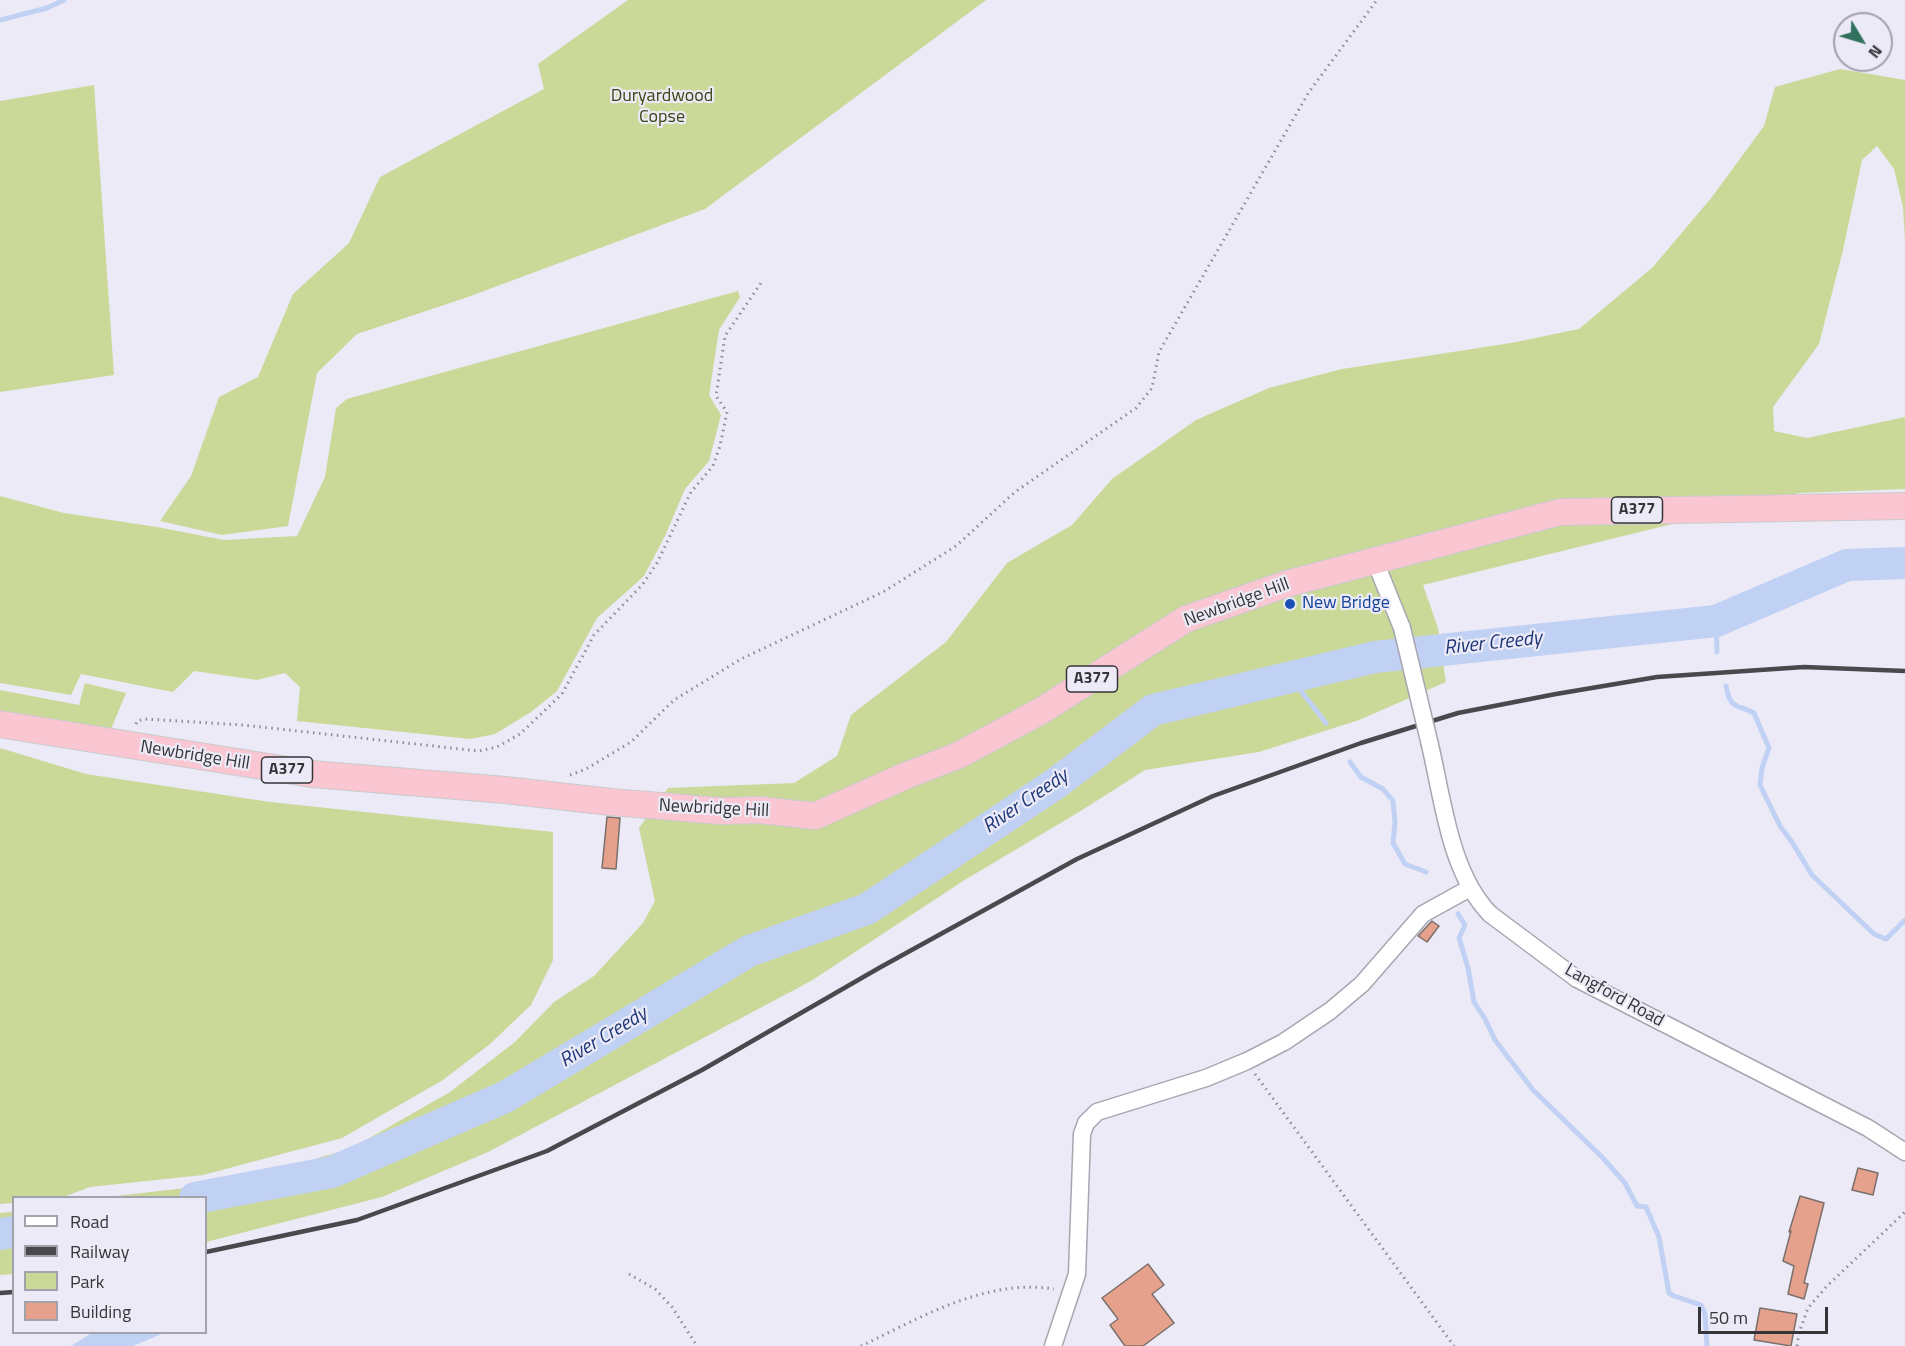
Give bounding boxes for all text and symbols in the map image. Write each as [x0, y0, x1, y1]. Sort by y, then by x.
north arrow [1833, 12, 1893, 72]
text: N [1863, 40, 1888, 64]
park label: Duryardwood Copse [611, 86, 713, 128]
road number: A377 [1612, 497, 1662, 523]
street label: Newbridge Hill [1181, 574, 1293, 632]
place label: New Bridge [1302, 593, 1390, 615]
marker: New Bridge [1283, 597, 1297, 611]
water label: River Creedy [1443, 627, 1543, 661]
road number: A377 [1066, 666, 1118, 692]
street label: Newbridge Hill [139, 737, 251, 775]
road number: A377 [262, 757, 312, 783]
water label: River Creedy [979, 765, 1073, 839]
street label: Newbridge Hill [658, 795, 770, 823]
street label: Langford Road [1561, 960, 1667, 1032]
water label: River Creedy [556, 1003, 652, 1073]
legend [12, 1196, 207, 1334]
text: Road [70, 1208, 109, 1235]
text: Railway [70, 1238, 129, 1265]
text: Park [70, 1268, 104, 1295]
scale bar [1701, 1295, 1832, 1333]
text: Building [70, 1298, 131, 1325]
text: 50 m [1709, 1304, 1748, 1331]

